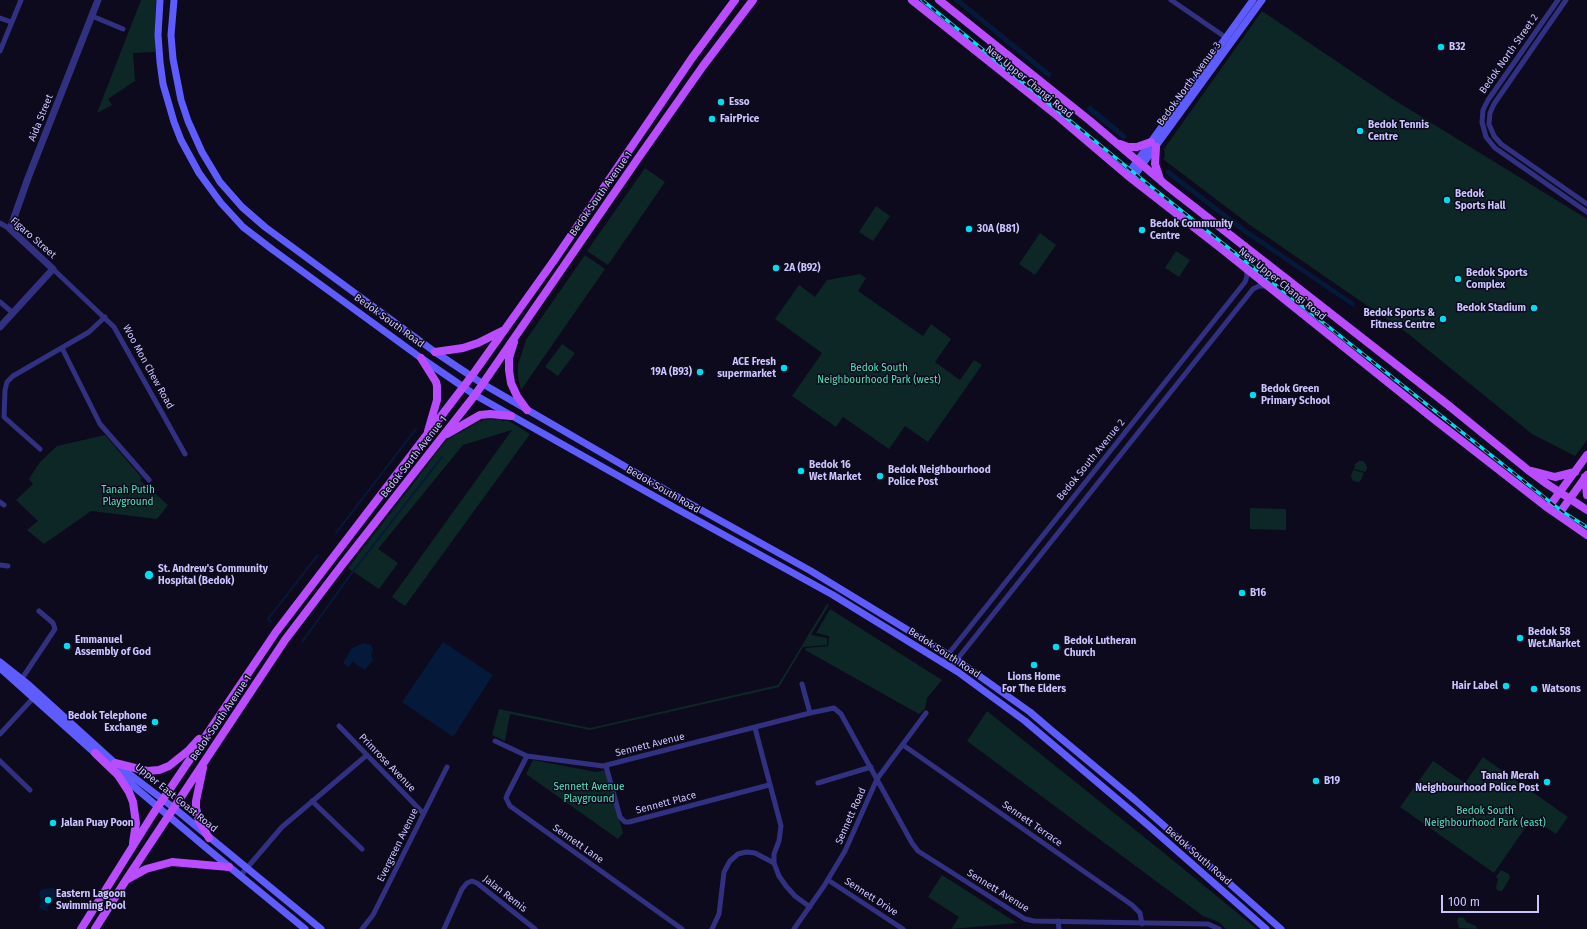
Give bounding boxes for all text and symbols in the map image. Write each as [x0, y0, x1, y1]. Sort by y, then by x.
street label: Bedok North Street 2 [1477, 12, 1541, 96]
street label: Bedok North Avenue 3 [1155, 40, 1223, 128]
place label: B32 [1449, 41, 1465, 53]
marker: B32 [1436, 42, 1446, 52]
street label: New Upper Changi Road [983, 43, 1075, 121]
street label: Aida Street [26, 93, 56, 143]
place label: Esso [729, 96, 750, 108]
marker: Esso [716, 97, 726, 107]
place label: FairPrice [720, 113, 759, 125]
marker: FairPrice [707, 114, 717, 124]
place label: Bedok Tennis Centre [1368, 119, 1429, 142]
marker: Bedok Tennis Centre [1355, 126, 1365, 136]
street label: Bedok South Avenue 1 [567, 149, 635, 239]
place label: Bedok Sports Hall [1455, 188, 1506, 212]
marker: Bedok Sports Hall [1442, 195, 1452, 205]
street label: Figaro Street [8, 215, 58, 261]
place label: Bedok Community Centre [1150, 218, 1233, 242]
place label: 30A (B81) [977, 223, 1019, 235]
marker: 30A (B81) [964, 224, 974, 234]
marker: Bedok Community Centre [1137, 225, 1147, 235]
street label: New Upper Changi Road [1236, 245, 1328, 323]
place label: 2A (B92) [784, 262, 820, 274]
marker: 2A (B92) [771, 263, 781, 273]
place label: Bedok Sports Complex [1466, 267, 1528, 290]
marker: Bedok Sports Complex [1453, 274, 1463, 284]
street label: Bedok South Road [352, 292, 426, 350]
place label: Bedok Stadium [1457, 302, 1526, 314]
marker: Bedok Stadium [1529, 303, 1539, 313]
place label: Bedok Sports & Fitness Centre [1363, 307, 1435, 330]
marker: Bedok Sports & Fitness Centre [1438, 314, 1448, 324]
street label: Woo Mon Chew Road [120, 323, 176, 411]
place label: ACE Fresh supermarket [717, 356, 776, 380]
park label: Bedok South Neighbourhood Park (west) [817, 362, 941, 386]
marker: ACE Fresh supermarket [779, 363, 789, 373]
place label: 19A (B93) [651, 366, 692, 378]
marker: 19A (B93) [695, 367, 705, 377]
place label: Bedok Green Primary School [1261, 383, 1330, 406]
marker: Bedok Green Primary School [1248, 390, 1258, 400]
street label: Bedok South Avenue 1 [378, 414, 450, 500]
street label: Bedok South Avenue 2 [1055, 417, 1127, 503]
place label: Bedok 16 Wet Market [809, 459, 861, 482]
street label: Bedok South Road [624, 464, 702, 516]
place label: Bedok Neighbourhood Police Post [888, 464, 991, 488]
marker: Bedok 16 Wet Market [796, 466, 806, 476]
marker: Bedok Neighbourhood Police Post [875, 471, 885, 481]
park label: Tanah Putih Playground [101, 484, 155, 508]
place label: St. Andrew's Community Hospital (Bedok) [158, 563, 268, 586]
marker: St. Andrew's Community Hospital (Bedok) [143, 569, 155, 581]
place label: B16 [1250, 587, 1266, 599]
marker: B16 [1237, 588, 1247, 598]
street label: Bedok South Road [906, 625, 982, 681]
place label: Bedok 58 Wet.Market [1528, 626, 1580, 650]
marker: Bedok 58 Wet.Market [1515, 633, 1525, 643]
place label: Emmanuel Assembly of God [75, 634, 151, 658]
place label: Bedok Lutheran Church [1064, 635, 1136, 658]
marker: Emmanuel Assembly of God [62, 641, 72, 651]
marker: Bedok Lutheran Church [1051, 642, 1061, 652]
marker: Lions Home For The Elders [1029, 660, 1039, 670]
place label: Lions Home For The Elders [1002, 671, 1066, 694]
street label: Bedok South Avenue 1 [188, 673, 254, 763]
place label: Hair Label [1452, 680, 1498, 692]
marker: Hair Label [1501, 681, 1511, 691]
place label: Watsons [1542, 683, 1581, 695]
marker: Watsons [1529, 684, 1539, 694]
place label: Bedok Telephone Exchange [68, 710, 147, 734]
marker: Bedok Telephone Exchange [150, 717, 160, 727]
street label: Primrose Avenue [356, 731, 418, 795]
street label: Sennett Avenue [614, 731, 686, 759]
street label: Upper East Coast Road [132, 761, 220, 835]
place label: Tanah Merah Neighbourhood Police Post [1415, 770, 1539, 794]
place label: B19 [1324, 775, 1340, 787]
marker: B19 [1311, 776, 1321, 786]
marker: Tanah Merah Neighbourhood Police Post [1542, 777, 1552, 787]
park label: Sennett Avenue Playground [553, 781, 625, 804]
street label: Sennett Road [833, 786, 869, 846]
street label: Sennett Place [635, 789, 697, 817]
street label: Sennett Terrace [1000, 799, 1064, 849]
park label: Bedok South Neighbourhood Park (east) [1424, 805, 1546, 828]
street label: Evergreen Avenue [375, 806, 421, 884]
place label: Jalan Puay Poon [61, 817, 134, 829]
marker: Jalan Puay Poon [48, 818, 58, 828]
street label: Sennett Lane [550, 822, 606, 866]
street label: Bedok South Road [1163, 824, 1233, 888]
street label: Sennett Avenue [965, 867, 1031, 915]
street label: Jalan Remis [481, 873, 529, 915]
street label: Sennett Drive [842, 875, 900, 919]
scale bar [1443, 887, 1541, 913]
place label: Eastern Lagoon Swimming Pool [56, 888, 126, 912]
marker: Eastern Lagoon Swimming Pool [43, 895, 53, 905]
text: 100 m [1448, 895, 1480, 909]

